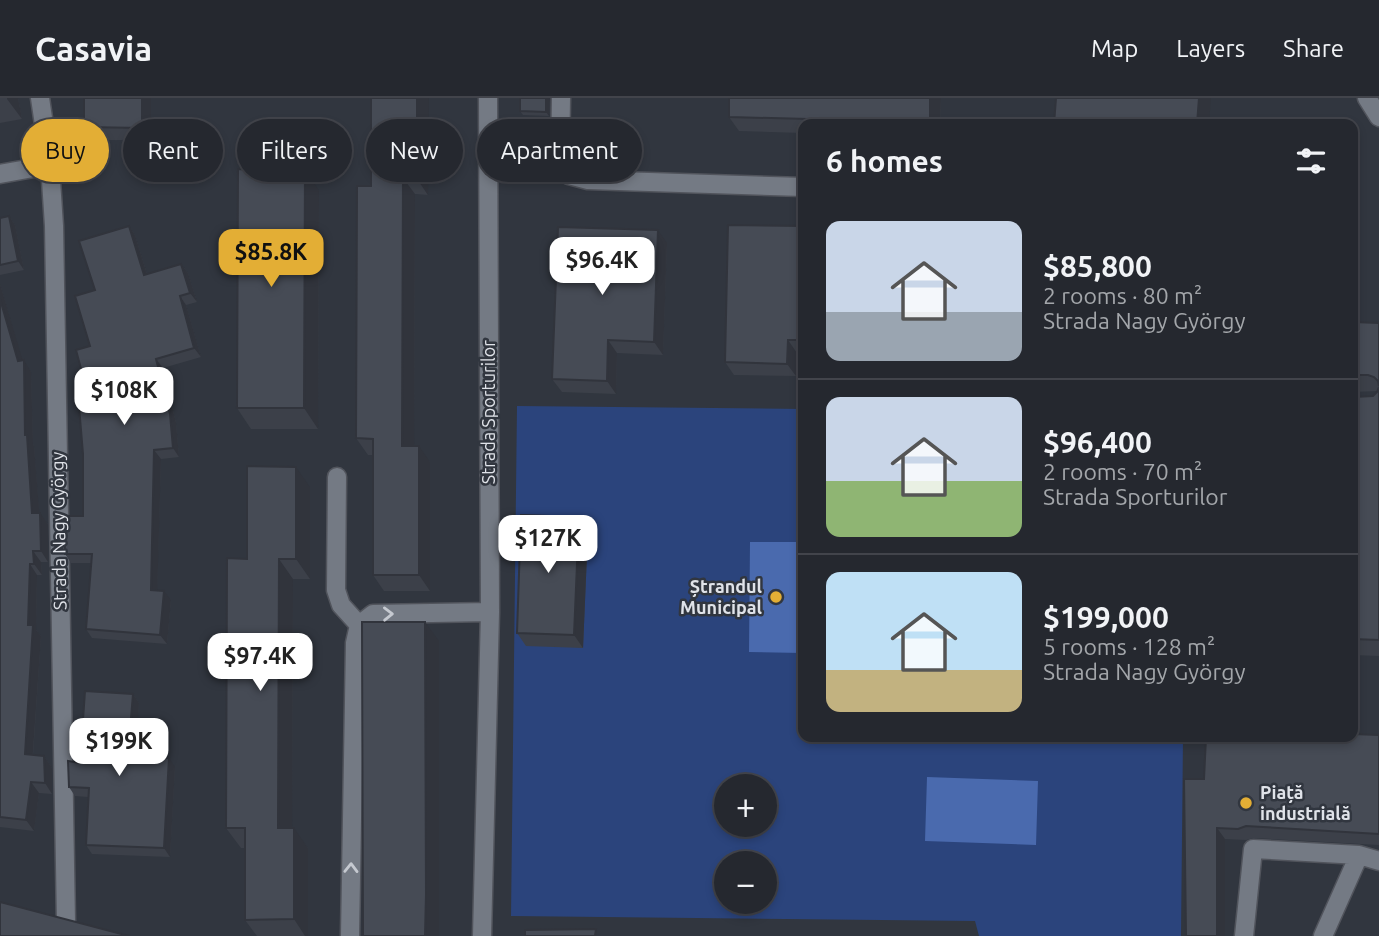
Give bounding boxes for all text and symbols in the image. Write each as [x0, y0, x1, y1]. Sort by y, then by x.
text: Casavia [35, 30, 152, 67]
text: Map [1091, 35, 1138, 62]
text: Layers [1176, 35, 1245, 62]
text: Share [1283, 35, 1344, 62]
chip: Buy [21, 119, 109, 182]
chip: Rent [123, 119, 223, 182]
chip: Filters [237, 119, 352, 182]
chip: New [366, 119, 463, 182]
chip: Apartment [477, 119, 642, 182]
icon: filters [1292, 142, 1330, 180]
text: 6 homes [826, 144, 943, 178]
pin: $85.8K [214, 230, 328, 289]
pin: $96.4K [545, 238, 659, 297]
text: $85.8K [235, 239, 307, 264]
text: $96.4K [566, 247, 638, 272]
icon: home [882, 249, 966, 333]
text: $85,800 [1043, 249, 1152, 283]
text: 2 rooms · 80 m² [1043, 283, 1202, 308]
text: Strada Nagy György [1043, 308, 1245, 333]
street label: Strada Sporturilor [478, 340, 498, 484]
pin: $108K [75, 368, 173, 427]
text: $108K [90, 377, 158, 402]
icon: home [882, 425, 966, 509]
text: $96,400 [1043, 425, 1152, 459]
street label: Strada Nagy György [47, 451, 69, 610]
text: 2 rooms · 70 m² [1043, 459, 1202, 484]
text: Strada Sporturilor [1043, 484, 1228, 509]
pin: $127K [499, 516, 597, 575]
text: $127K [514, 525, 582, 550]
place label: Ștrandul Municipal [680, 576, 763, 617]
marker: Ștrandul Municipal [768, 589, 784, 605]
icon: home [882, 600, 966, 684]
text: $199,000 [1043, 600, 1169, 634]
one-way arrow [383, 606, 394, 622]
pin: $97.4K [203, 634, 317, 693]
text: 5 rooms · 128 m² [1043, 634, 1215, 659]
text: $97.4K [224, 643, 296, 668]
text: Strada Nagy György [1043, 659, 1245, 684]
pin: $199K [70, 718, 168, 778]
text: $199K [85, 728, 153, 753]
map controls [714, 774, 777, 914]
button: + [714, 774, 777, 837]
place label: Piață industrială [1260, 782, 1351, 823]
marker: Piață industrială [1238, 795, 1254, 811]
button: − [714, 851, 777, 914]
one-way arrow [343, 862, 359, 873]

